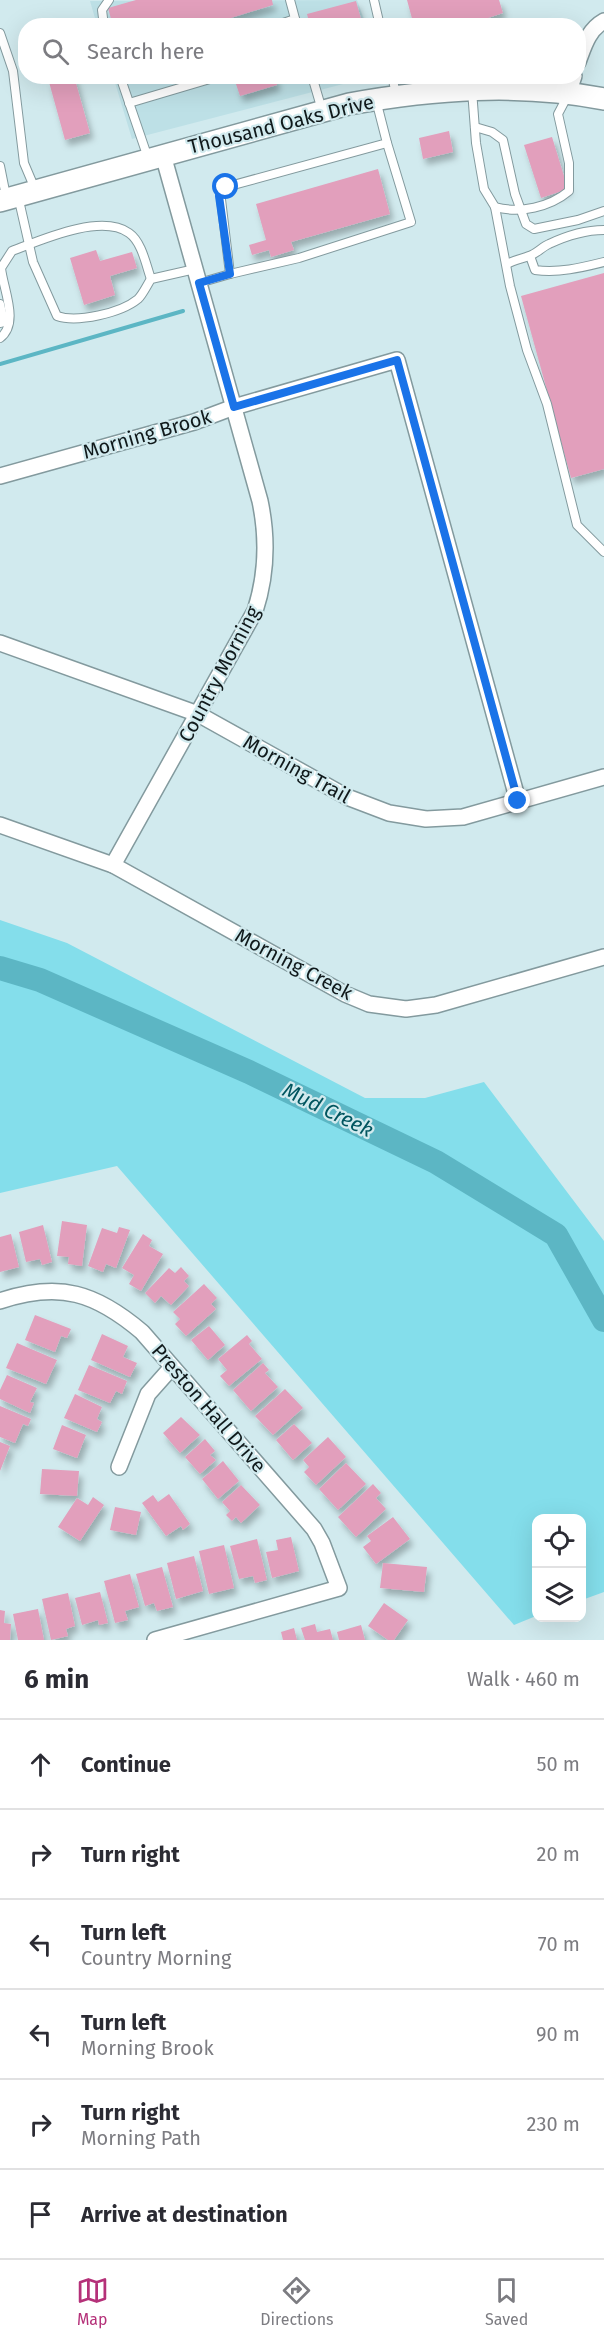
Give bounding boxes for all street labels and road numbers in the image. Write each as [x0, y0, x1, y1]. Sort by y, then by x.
street label: Thousand Oaks Drive [186, 89, 376, 159]
street label: Morning Brook [80, 404, 215, 464]
street label: Country Morning [173, 601, 265, 746]
street label: Morning Trail [239, 730, 355, 808]
street label: Morning Creek [231, 923, 358, 1005]
street label: Preston Hall Drive [147, 1339, 271, 1477]

